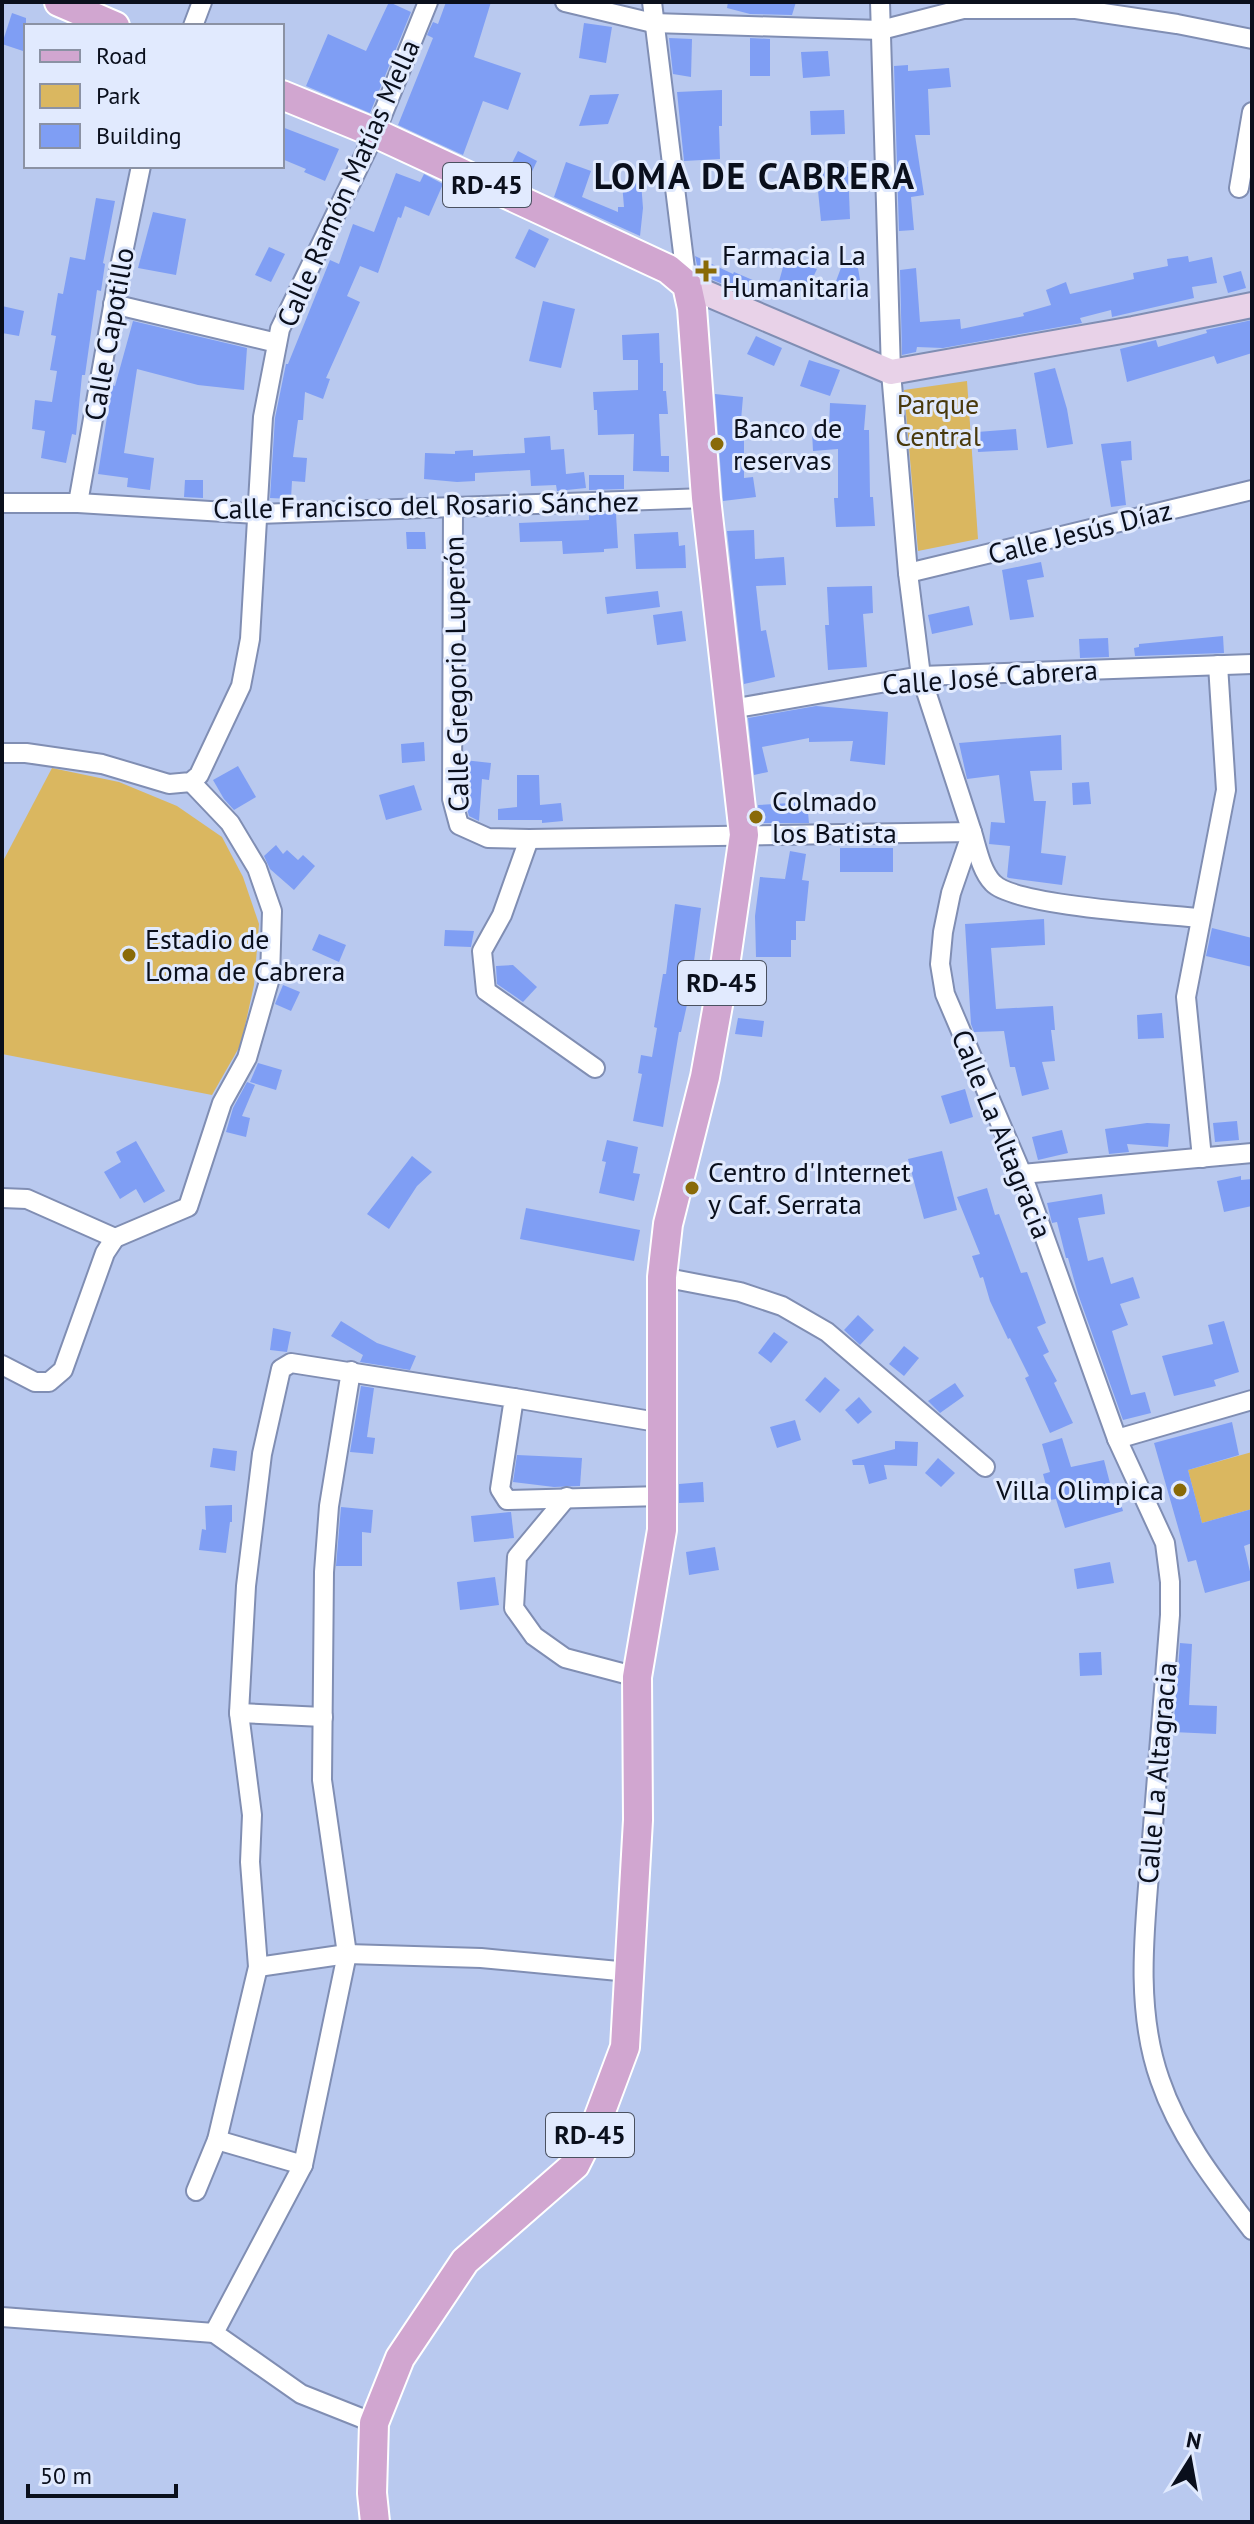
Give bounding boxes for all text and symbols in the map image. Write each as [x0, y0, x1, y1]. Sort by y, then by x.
legend [24, 24, 284, 168]
street label: Calle Ramón Matías Mella [267, 33, 428, 332]
text: Road [96, 40, 147, 71]
text: Park [96, 80, 141, 111]
text: Building [96, 120, 182, 151]
district label: LOMA DE CABRERA [594, 152, 916, 199]
road number: RD-45 [443, 163, 531, 207]
place label: Farmacia La Humanitaria [722, 236, 870, 305]
street label: Calle Capotillo [75, 244, 142, 423]
marker: Farmacia La Humanitaria [697, 262, 715, 280]
park label: Parque Central [895, 385, 981, 454]
place label: Banco de reservas [733, 409, 842, 478]
marker: Banco de reservas [708, 435, 726, 453]
street label: Calle Francisco del Rosario Sánchez [213, 482, 639, 527]
street label: Calle Jesús Díaz [984, 491, 1176, 572]
street label: Calle Gregorio Luperón [435, 536, 476, 812]
street label: Calle José Cabrera [881, 651, 1099, 702]
place label: Colmado los Batista [772, 782, 897, 851]
marker: Colmado los Batista [747, 808, 765, 826]
place label: Estadio de Loma de Cabrera [145, 920, 345, 989]
marker: Estadio de Loma de Cabrera [120, 946, 138, 964]
road number: RD-45 [678, 961, 766, 1005]
street label: Calle La Altagracia [944, 1024, 1061, 1244]
place label: Centro d'Internet y Caf. Serrata [708, 1153, 911, 1222]
marker: Centro d'Internet y Caf. Serrata [683, 1179, 701, 1197]
place label: Villa Olimpica [995, 1471, 1164, 1508]
marker: Villa Olimpica [1171, 1481, 1189, 1499]
street label: Calle La Altagracia [1128, 1661, 1185, 1885]
road number: RD-45 [546, 2113, 634, 2157]
north arrow [1150, 2420, 1230, 2500]
text: N [1184, 2425, 1204, 2455]
scale bar [28, 2448, 176, 2498]
text: 50 m [40, 2460, 92, 2491]

